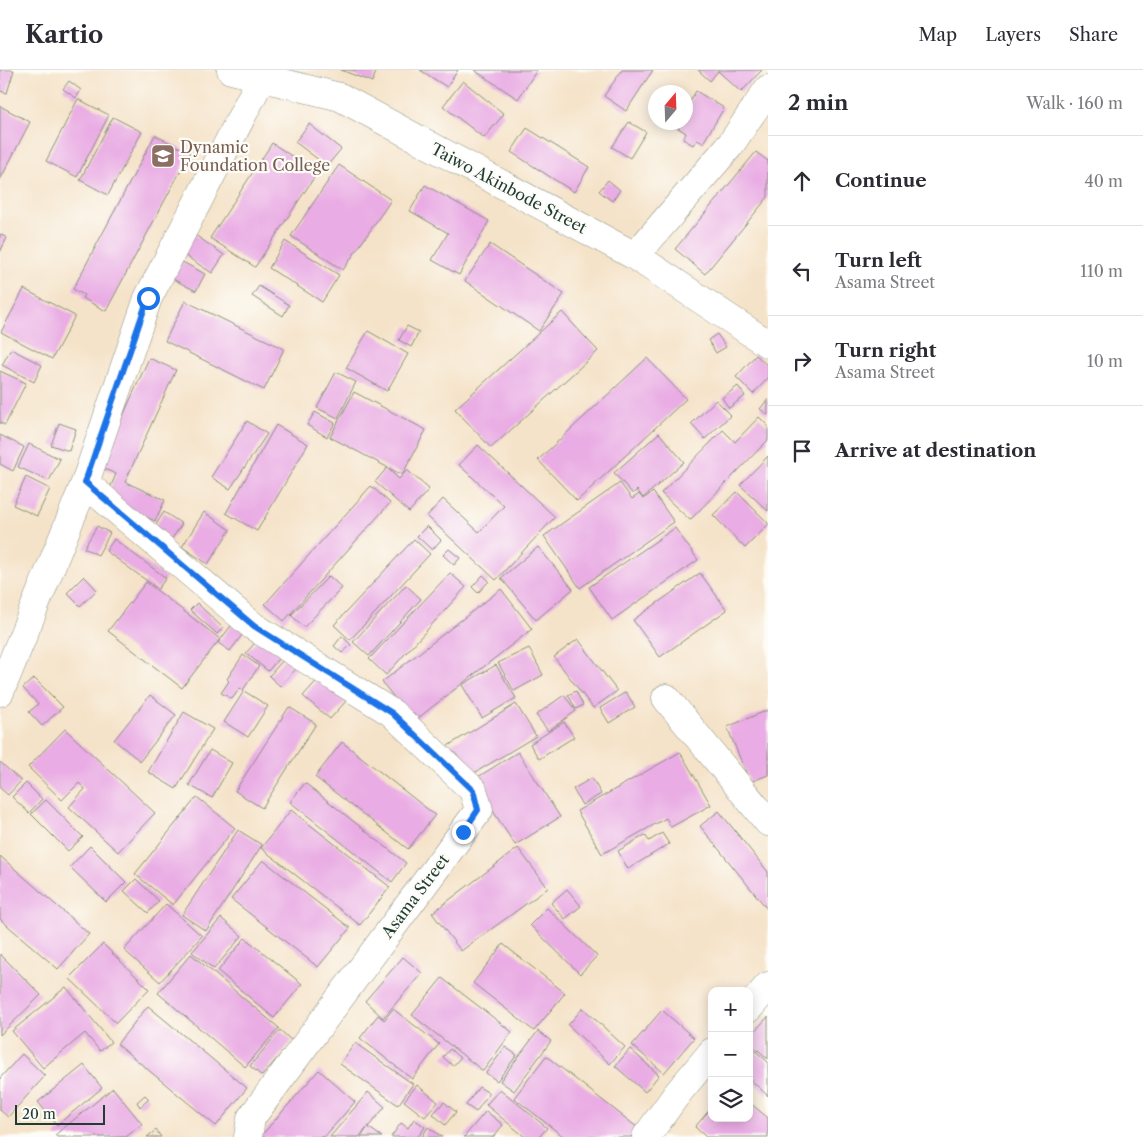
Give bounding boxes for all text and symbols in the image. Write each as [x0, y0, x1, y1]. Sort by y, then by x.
text: Kartio [25, 20, 103, 49]
text: Map [919, 24, 957, 46]
text: Layers [985, 24, 1041, 46]
text: Share [1069, 24, 1118, 46]
north arrow [648, 85, 693, 130]
text: 2 min [788, 90, 848, 115]
text: Walk · 160 m [1026, 93, 1123, 113]
place label: Dynamic Foundation College [180, 137, 330, 175]
street label: Taiwo Akinbode Street [428, 138, 591, 238]
school or university icon: Dynamic Foundation College [150, 143, 176, 169]
icon: ahead [788, 167, 816, 195]
text: Continue [835, 169, 927, 192]
text: 40 m [1084, 171, 1123, 191]
text: Turn left [835, 249, 922, 272]
icon: left [788, 257, 816, 285]
text: 110 m [1080, 261, 1123, 281]
text: Asama Street [835, 272, 935, 292]
route start [137, 287, 160, 310]
text: Turn right [835, 339, 936, 362]
icon: right [788, 347, 816, 375]
text: 10 m [1087, 351, 1123, 371]
text: Asama Street [835, 362, 935, 382]
icon: arrive [788, 437, 816, 465]
text: Arrive at destination [835, 439, 1036, 462]
route end [452, 821, 475, 844]
street label: Asama Street [376, 850, 453, 943]
map controls [708, 987, 753, 1122]
button: + [708, 987, 753, 1032]
button: − [708, 1032, 753, 1077]
button: layers [708, 1077, 753, 1122]
scale bar [15, 1102, 105, 1125]
text: 20 m [22, 1105, 56, 1123]

